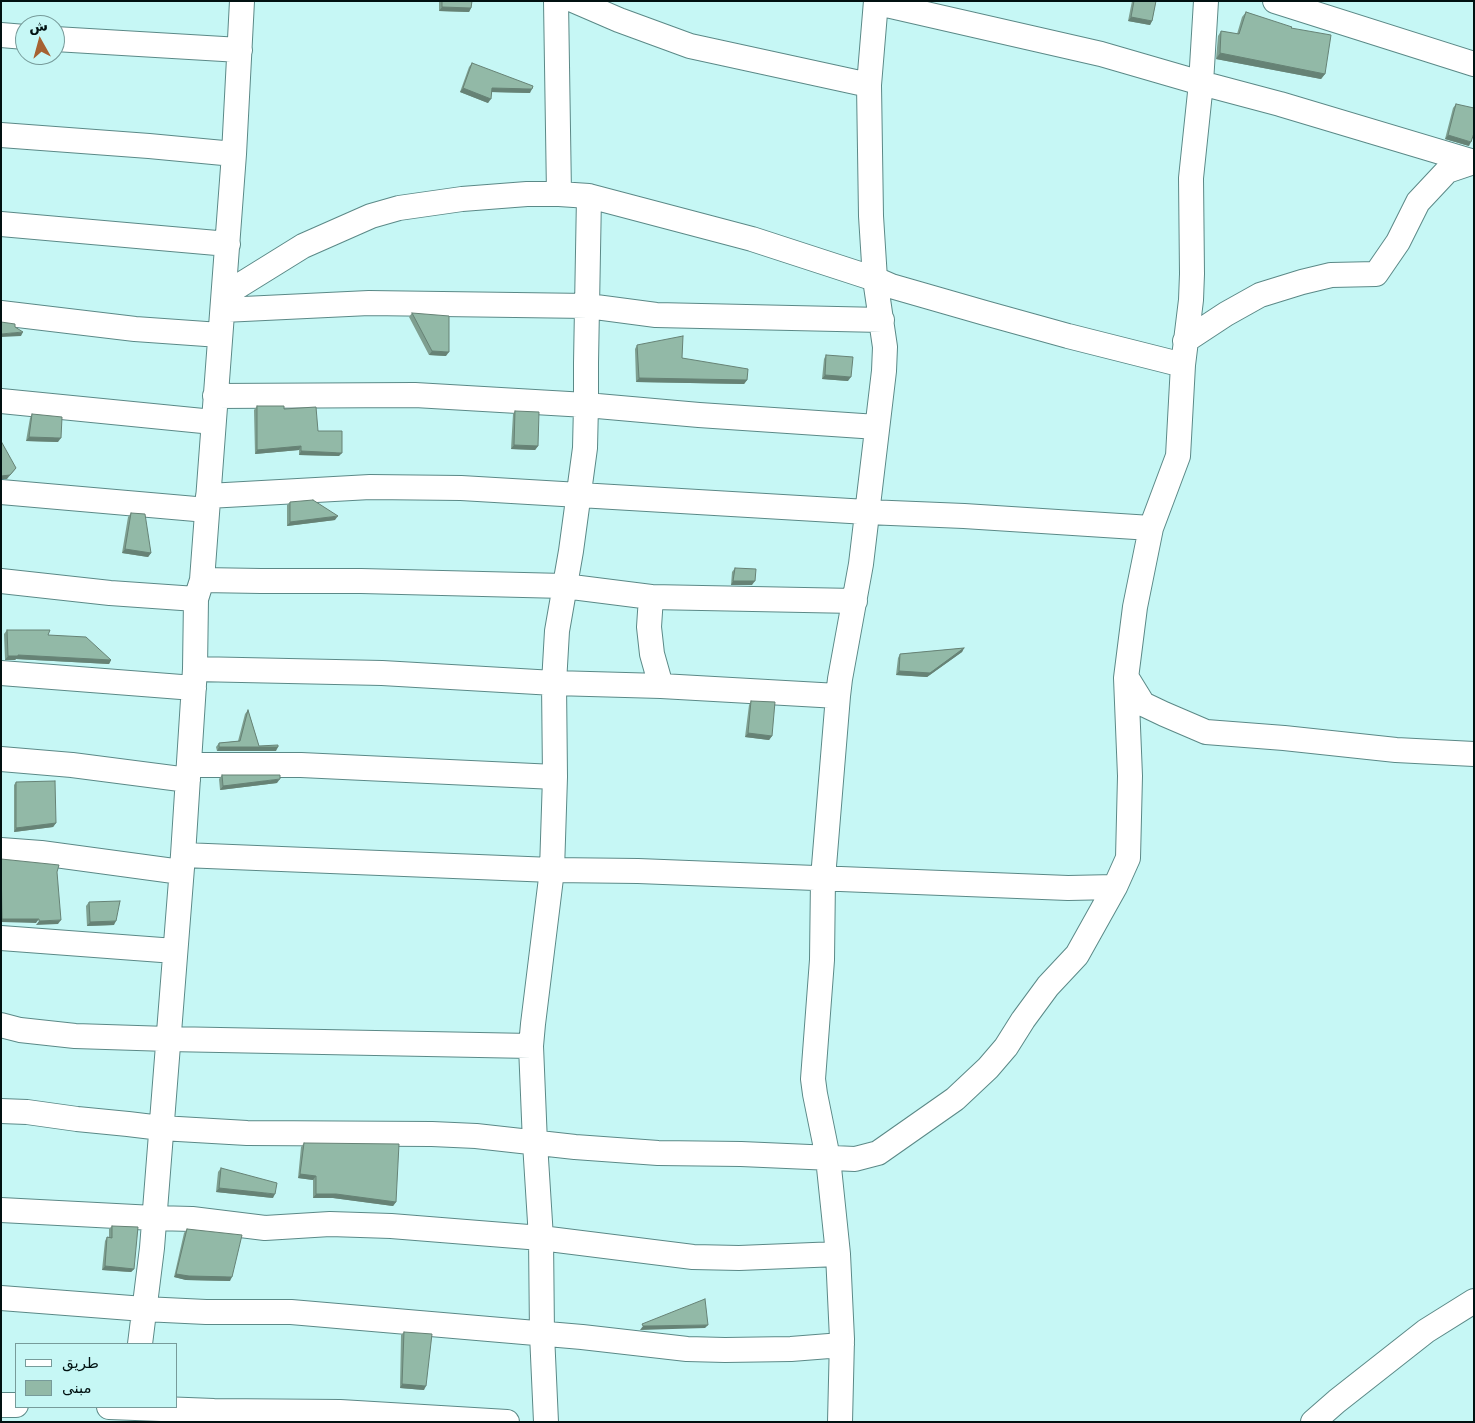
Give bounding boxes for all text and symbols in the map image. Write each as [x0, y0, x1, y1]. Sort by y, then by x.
north arrow [15, 15, 65, 65]
text: ش [28, 17, 49, 35]
legend [15, 1343, 178, 1408]
text: طريق [62, 1354, 99, 1372]
text: مبنى [62, 1379, 92, 1397]

